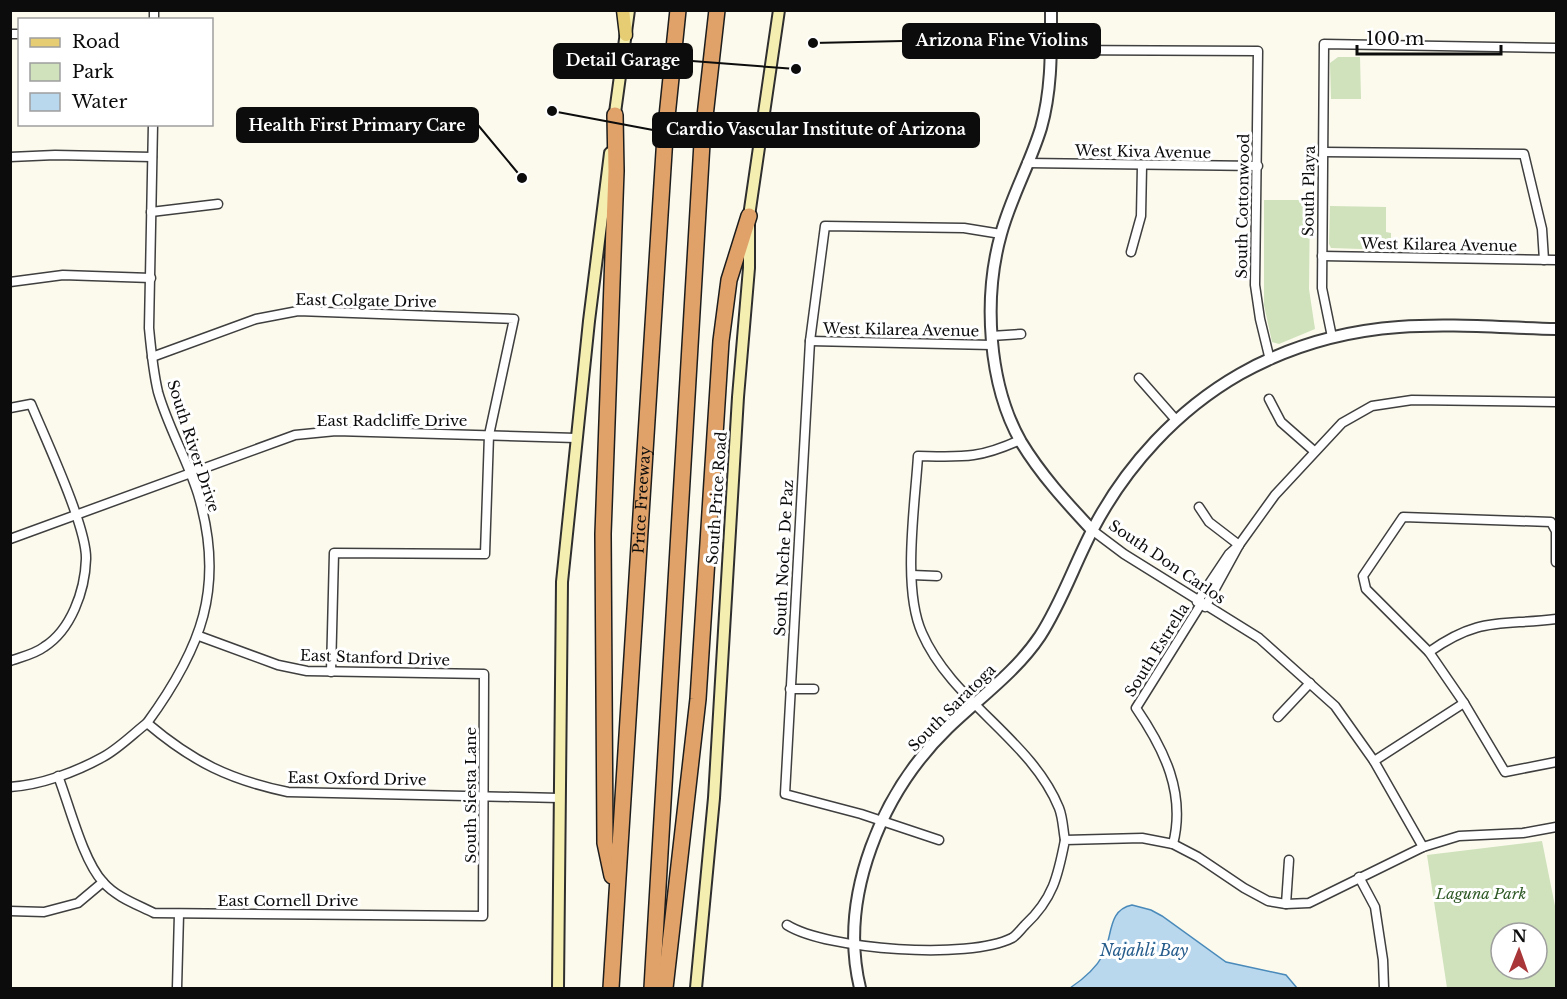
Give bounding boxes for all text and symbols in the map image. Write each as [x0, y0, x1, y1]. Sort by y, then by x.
legend [18, 18, 213, 126]
scale bar [1357, 18, 1501, 56]
callout: Arizona Fine Violins [903, 24, 1100, 58]
text: 100 m [1366, 28, 1424, 50]
text: Arizona Fine Violins [915, 30, 1088, 50]
text: Road [72, 31, 120, 53]
callout: Detail Garage [554, 44, 692, 78]
text: Detail Garage [566, 50, 680, 70]
text: Park [72, 61, 114, 83]
text: Water [71, 91, 128, 113]
callout: Health First Primary Care [237, 108, 478, 142]
callout: Cardio Vascular Institute of Arizona [653, 113, 979, 147]
text: Health First Primary Care [248, 115, 466, 135]
text: Cardio Vascular Institute of Arizona [666, 119, 966, 139]
street label: South Cottonwood [1232, 133, 1253, 279]
street label: West Kiva Avenue [1074, 141, 1211, 162]
street label: South Playa [1298, 145, 1319, 237]
street label: West Kilarea Avenue [1360, 234, 1517, 255]
street label: East Colgate Drive [295, 290, 437, 311]
street label: West Kilarea Avenue [822, 319, 979, 340]
street label: South River Drive [163, 377, 224, 514]
street label: East Radcliffe Drive [317, 411, 467, 430]
street label: South Price Road [702, 431, 731, 565]
street label: Price Freeway [629, 445, 654, 554]
street label: South Noche De Paz [770, 479, 797, 637]
street label: South Don Carlos [1105, 516, 1229, 608]
street label: South Estrella [1120, 599, 1193, 700]
street label: East Stanford Drive [300, 645, 450, 670]
street label: South Saratoga [904, 659, 1000, 755]
street label: South Siesta Lane [461, 727, 480, 863]
street label: East Oxford Drive [287, 768, 427, 789]
park label: Laguna Park [1435, 884, 1526, 903]
street label: East Cornell Drive [218, 891, 358, 910]
north arrow [1489, 921, 1549, 981]
text: N [1512, 926, 1527, 946]
water label: Najahli Bay [1099, 940, 1189, 960]

